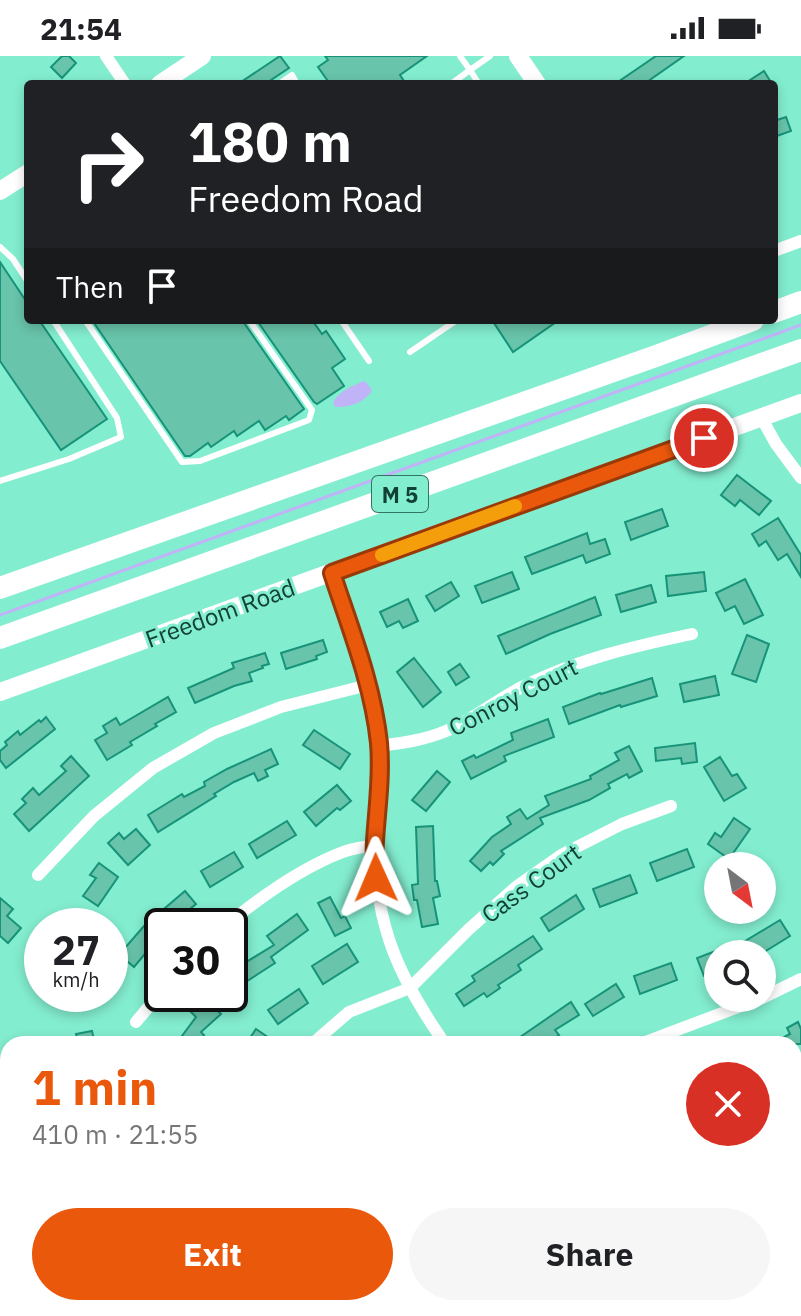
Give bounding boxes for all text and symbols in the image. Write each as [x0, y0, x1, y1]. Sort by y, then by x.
text: 21:54 [40, 9, 122, 48]
text: 180 m [188, 105, 352, 177]
icon: right [56, 112, 160, 216]
text: Freedom Road [188, 175, 424, 222]
icon: arrive [140, 264, 184, 308]
text: Then [56, 267, 124, 306]
pin [670, 404, 738, 472]
icon: arrive [682, 416, 726, 460]
road number: M 5 [372, 476, 428, 512]
street label: Freedom Road [141, 571, 299, 655]
street label: Conroy Court [443, 651, 583, 743]
position arrow [334, 836, 418, 920]
street label: Cass Court [475, 836, 587, 930]
north arrow [704, 852, 776, 924]
map controls [704, 852, 776, 1012]
speed limit sign: 30 [144, 908, 248, 1012]
text: 27 [52, 924, 100, 976]
button: search [704, 940, 776, 1012]
text: km/h [52, 966, 100, 993]
text: 1 min [32, 1056, 157, 1118]
button: close [686, 1062, 770, 1146]
text: 410 m · 21:55 [32, 1117, 198, 1151]
button: Exit [32, 1208, 393, 1300]
button: Share [409, 1208, 770, 1300]

